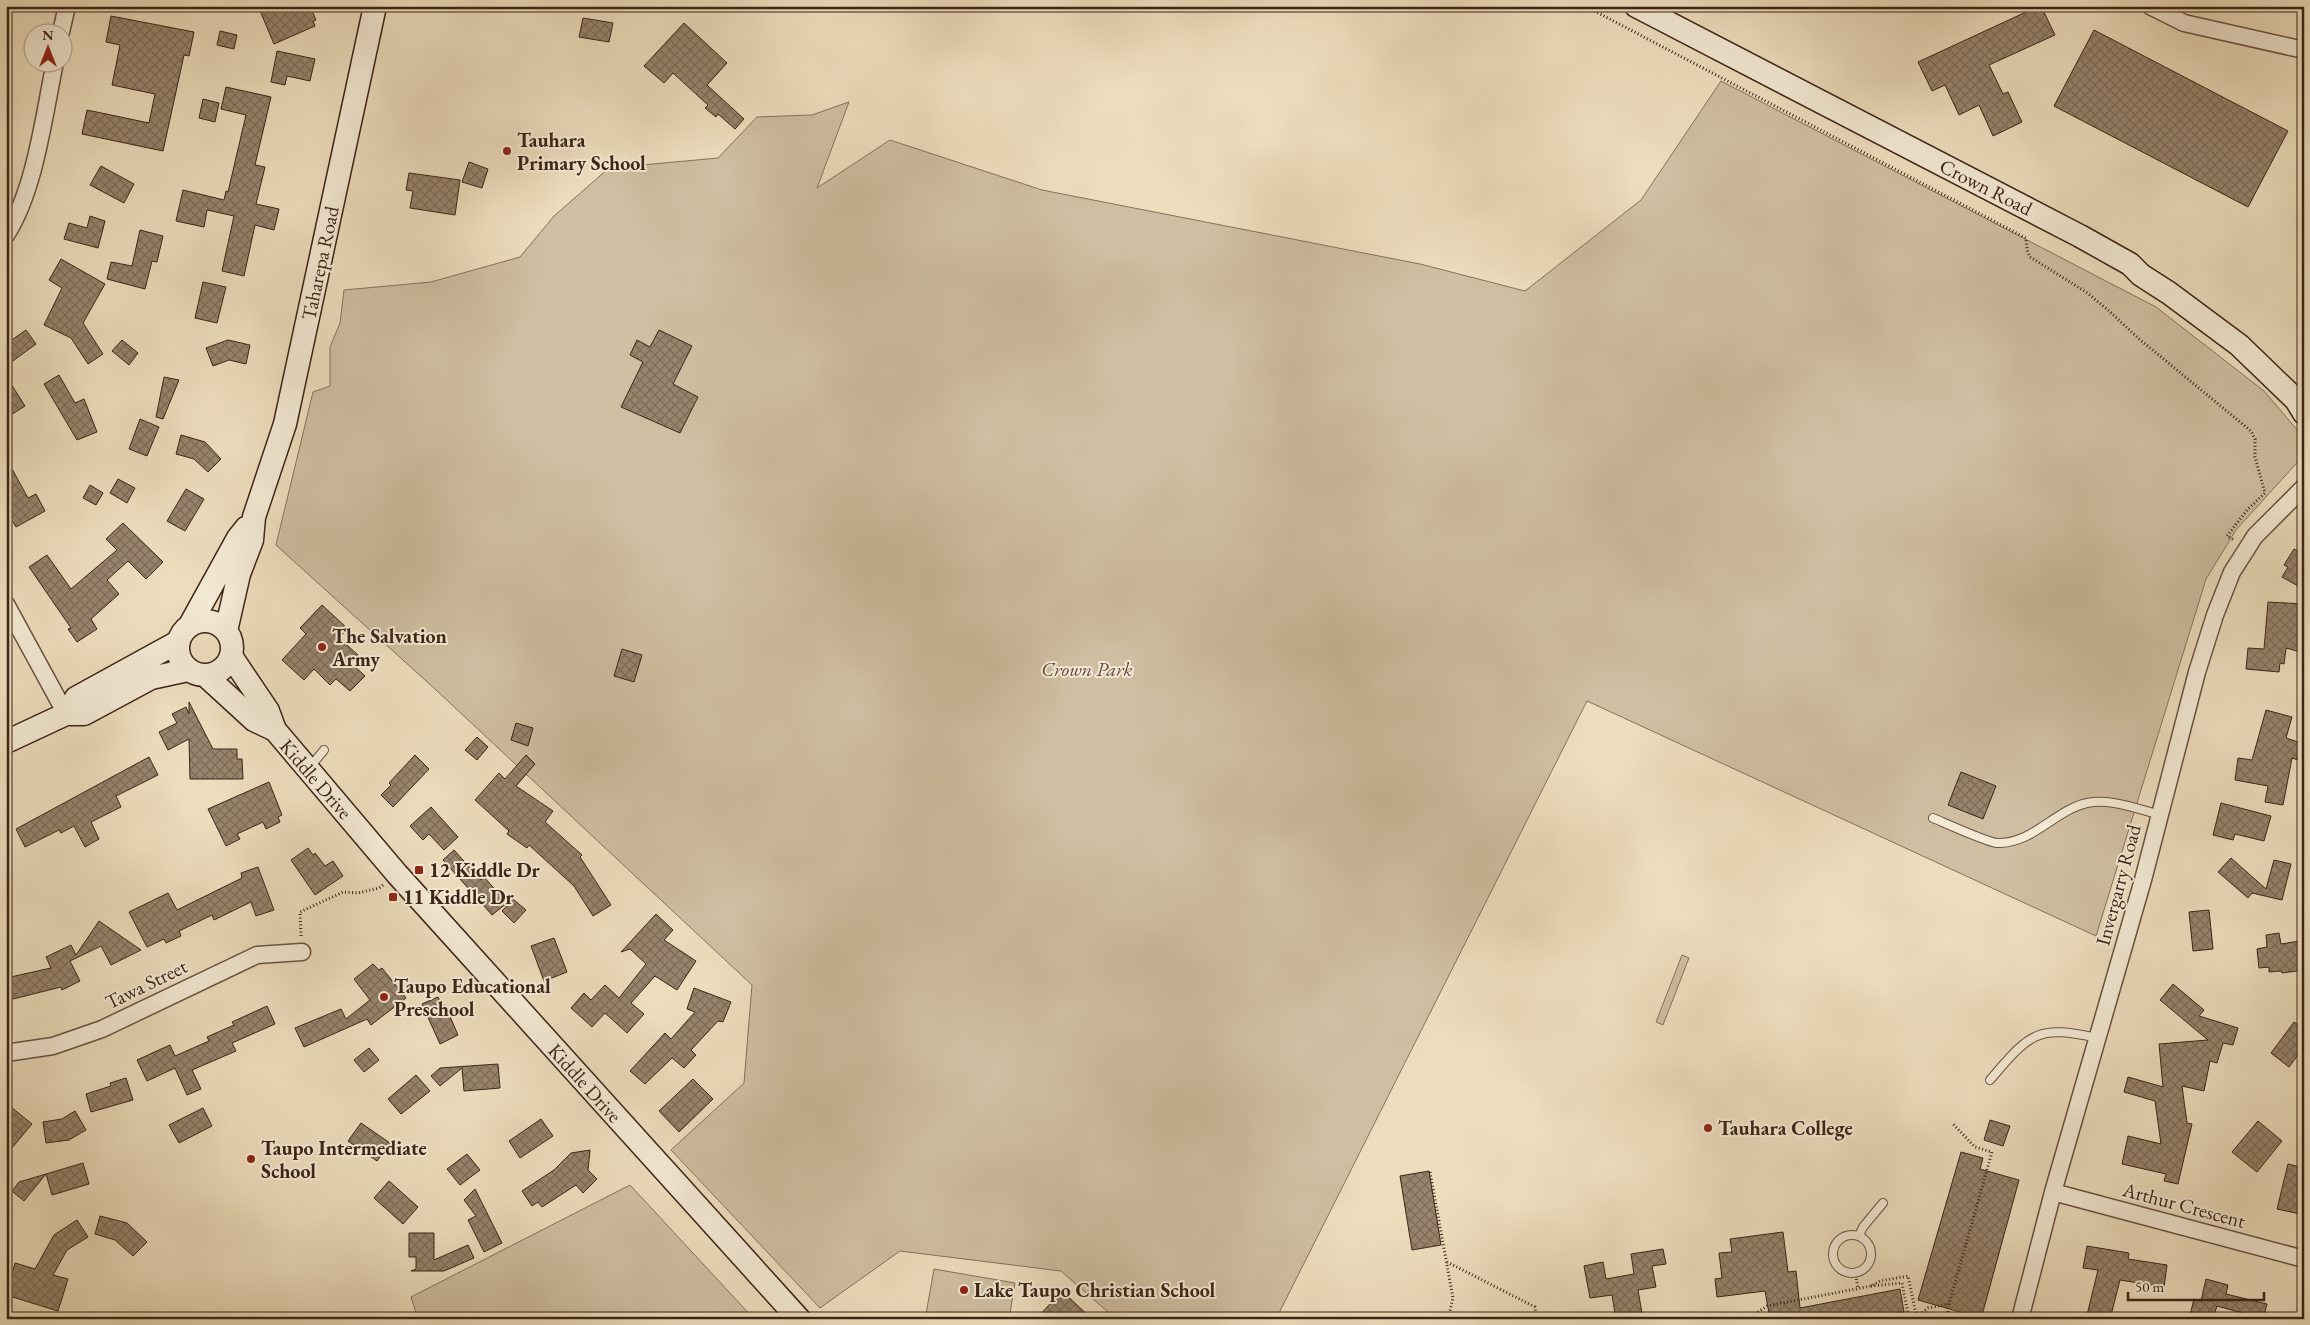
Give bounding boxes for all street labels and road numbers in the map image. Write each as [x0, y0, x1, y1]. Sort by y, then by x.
street label: Crown Road [1935, 153, 2037, 222]
street label: Taharepa Road [295, 203, 345, 322]
street label: Kiddle Drive [274, 733, 358, 825]
street label: Invergarry Road [2089, 821, 2147, 948]
street label: Tawa Street [101, 953, 192, 1015]
street label: Kiddle Drive [543, 1038, 628, 1128]
street label: Arthur Crescent [2119, 1176, 2249, 1234]

